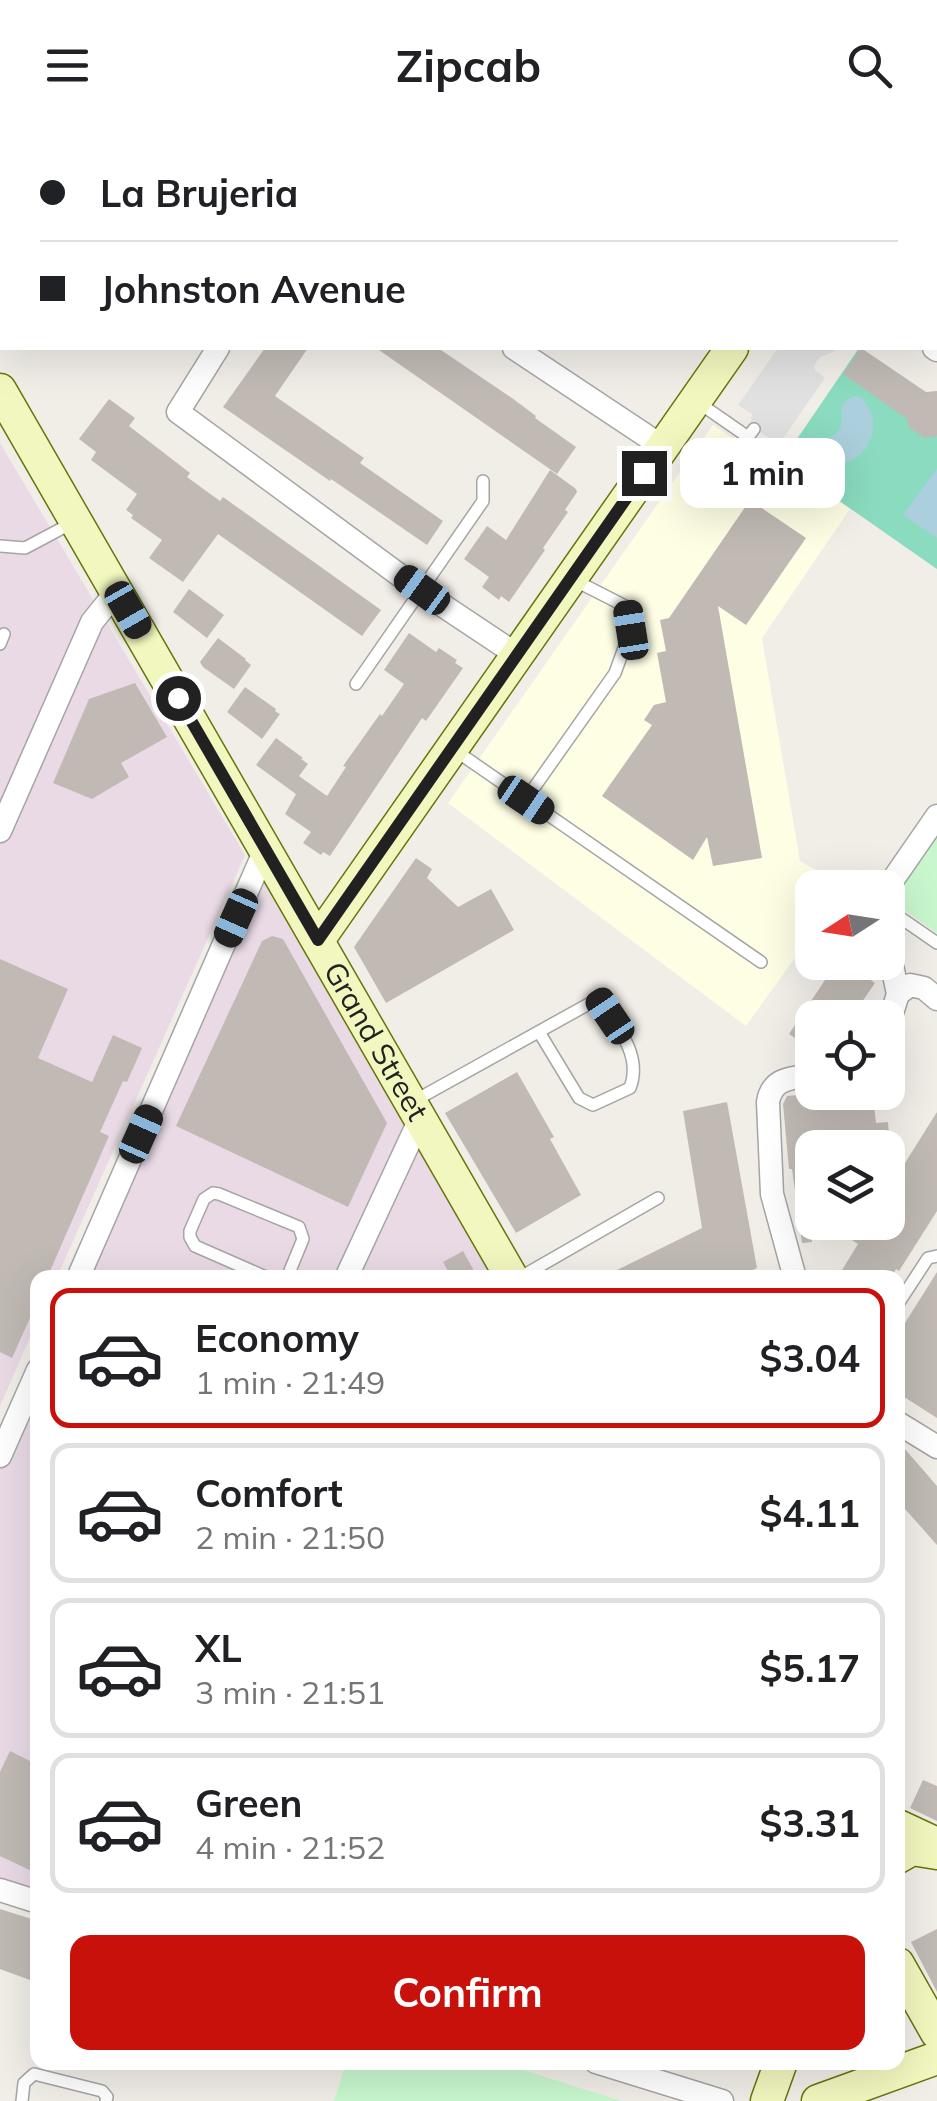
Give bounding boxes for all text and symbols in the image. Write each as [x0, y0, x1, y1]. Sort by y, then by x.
text: Zipcab [396, 37, 541, 93]
icon: menu [40, 38, 95, 93]
icon: search [842, 38, 897, 93]
text: La Brujeria [100, 169, 298, 217]
text: Johnston Avenue [100, 265, 406, 313]
callout: 1 min [679, 438, 844, 508]
route end [622, 451, 667, 496]
text: 1 min [720, 453, 805, 493]
car [389, 560, 455, 620]
car [100, 577, 156, 643]
car [611, 598, 651, 662]
route start [156, 676, 201, 721]
car [493, 771, 559, 829]
north arrow [795, 870, 905, 980]
map controls [795, 870, 905, 1240]
car [210, 884, 262, 952]
street label: Grand Street [316, 955, 437, 1127]
car [581, 983, 639, 1049]
button: locate [795, 1000, 905, 1110]
car [115, 1100, 167, 1168]
button: layers [795, 1130, 905, 1240]
icon: car [75, 1313, 165, 1403]
text: Economy [195, 1314, 359, 1362]
text: $3.04 [759, 1334, 860, 1382]
text: 1 min · 21:49 [195, 1362, 385, 1402]
icon: car [75, 1468, 165, 1558]
text: Comfort [195, 1469, 343, 1517]
text: $4.11 [759, 1489, 860, 1537]
text: 2 min · 21:50 [195, 1517, 385, 1557]
icon: car [75, 1623, 165, 1713]
text: XL [195, 1624, 242, 1672]
text: $5.17 [759, 1644, 860, 1692]
text: 3 min · 21:51 [195, 1672, 385, 1712]
icon: car [75, 1778, 165, 1868]
text: Green [195, 1779, 302, 1827]
text: $3.31 [759, 1799, 860, 1847]
text: 4 min · 21:52 [195, 1827, 385, 1867]
button: Confirm [70, 1935, 865, 2050]

